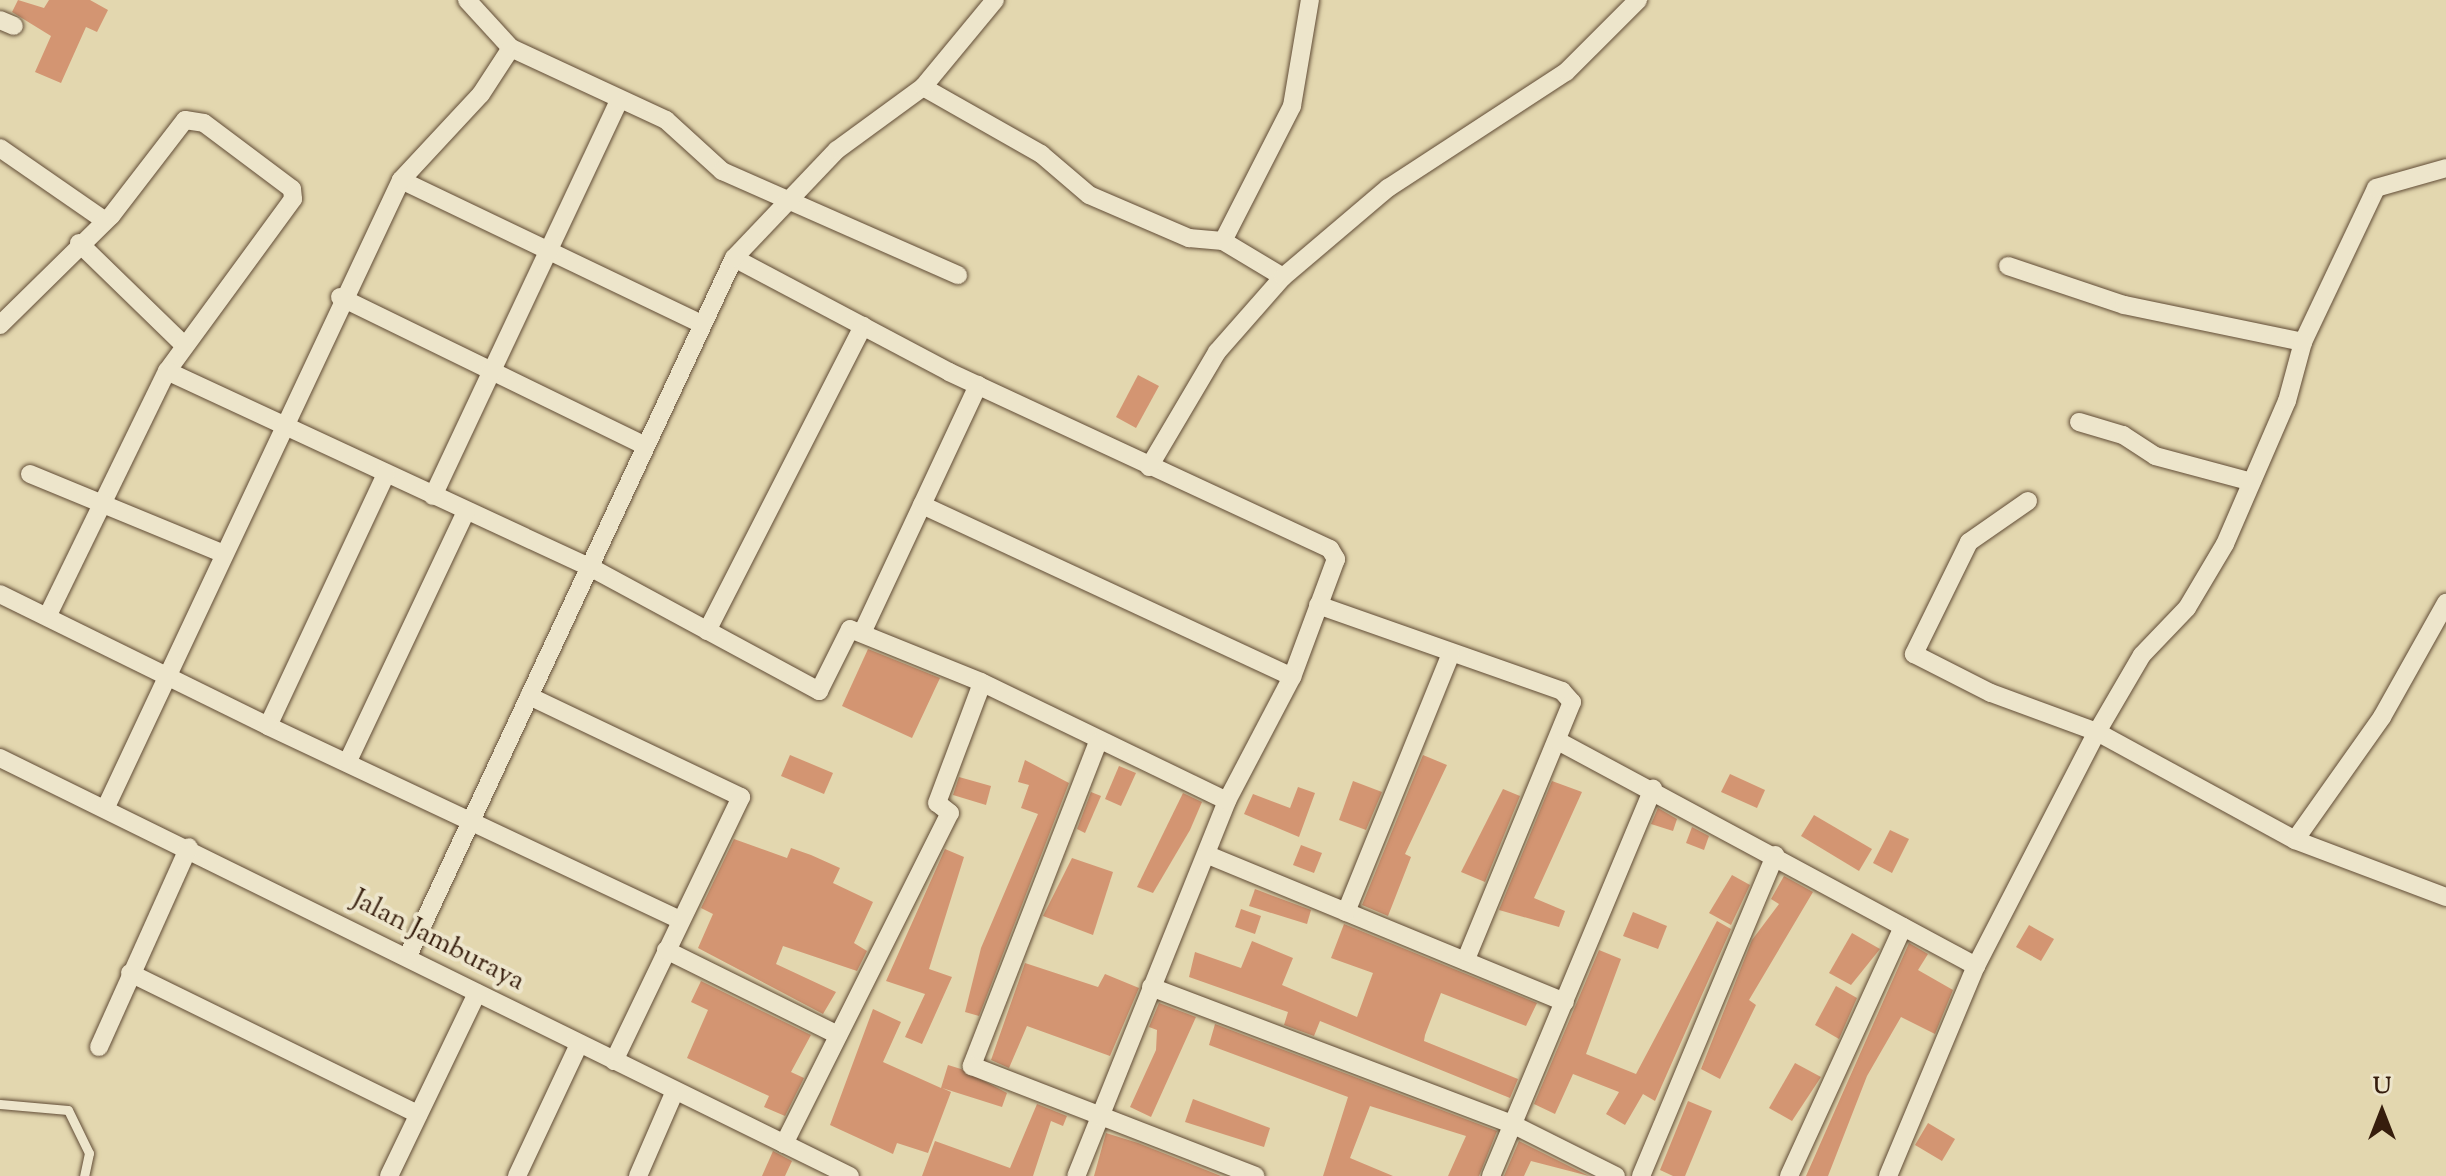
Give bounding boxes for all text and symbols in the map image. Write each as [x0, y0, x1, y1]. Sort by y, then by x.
street label: Jalan Jamburaya [346, 883, 530, 999]
north arrow [2342, 1072, 2422, 1152]
text: U [2373, 1072, 2391, 1104]

